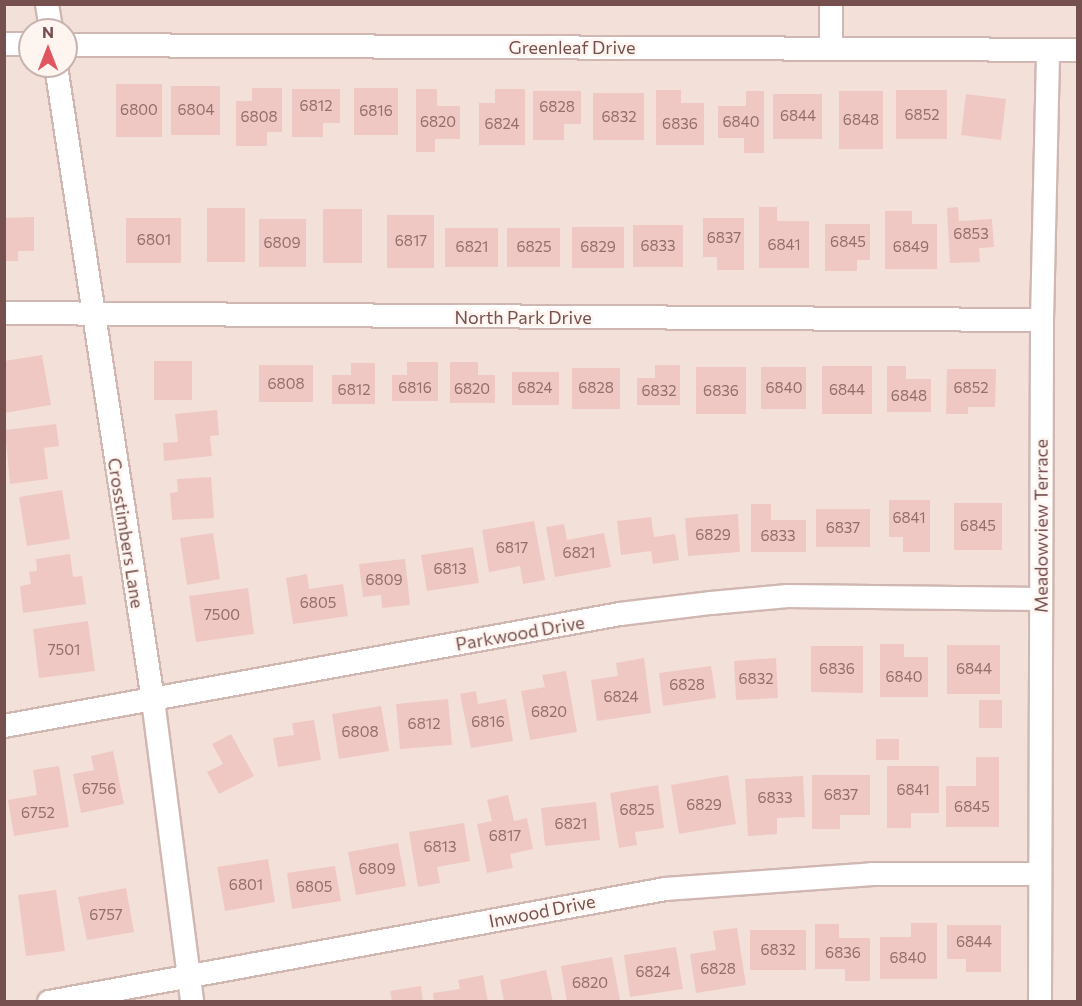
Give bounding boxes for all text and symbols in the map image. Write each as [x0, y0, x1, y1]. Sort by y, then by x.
north arrow [18, 18, 78, 78]
text: N [42, 22, 54, 41]
street label: Greenleaf Drive [509, 36, 635, 58]
house number: 6812 [300, 97, 332, 115]
house number: 6828 [539, 98, 575, 116]
house number: 6800 [120, 101, 158, 119]
house number: 6804 [178, 101, 214, 119]
house number: 6816 [359, 102, 393, 120]
house number: 6852 [904, 106, 940, 124]
house number: 6844 [780, 107, 816, 125]
house number: 6808 [240, 108, 278, 126]
house number: 6832 [601, 108, 637, 126]
house number: 6848 [843, 111, 879, 129]
house number: 6820 [420, 113, 456, 131]
house number: 6840 [723, 113, 759, 131]
house number: 6824 [484, 115, 520, 133]
house number: 6836 [662, 115, 698, 133]
house number: 6853 [953, 225, 989, 243]
house number: 6837 [707, 229, 741, 247]
house number: 6801 [137, 231, 171, 249]
house number: 6817 [395, 232, 427, 250]
house number: 6845 [830, 233, 866, 251]
house number: 6809 [263, 234, 301, 252]
house number: 6841 [767, 236, 801, 254]
house number: 6833 [640, 237, 676, 255]
house number: 6821 [456, 238, 488, 256]
house number: 6825 [516, 238, 552, 256]
house number: 6829 [580, 238, 616, 256]
house number: 6849 [893, 238, 929, 256]
street label: North Park Drive [454, 306, 592, 328]
house number: 6808 [267, 375, 305, 393]
house number: 6816 [398, 379, 432, 397]
house number: 6824 [517, 379, 553, 397]
house number: 6828 [578, 379, 614, 397]
house number: 6840 [766, 379, 802, 397]
house number: 6852 [953, 379, 989, 397]
house number: 6820 [454, 380, 490, 398]
house number: 6812 [338, 381, 370, 399]
house number: 6844 [829, 381, 865, 399]
house number: 6832 [641, 382, 677, 400]
house number: 6836 [703, 382, 739, 400]
house number: 6848 [891, 387, 927, 405]
street label: Meadowview Terrace [1030, 439, 1052, 613]
street label: Crosstimbers Lane [103, 456, 149, 610]
house number: 6841 [892, 509, 926, 527]
house number: 6845 [960, 517, 996, 535]
house number: 6837 [826, 519, 860, 537]
house number: 6829 [695, 526, 731, 544]
house number: 6833 [760, 527, 796, 545]
house number: 6817 [496, 539, 528, 557]
house number: 6821 [563, 544, 595, 562]
house number: 6813 [433, 560, 467, 578]
house number: 6809 [365, 571, 403, 589]
house number: 6805 [300, 594, 336, 612]
house number: 7500 [204, 606, 240, 624]
street label: Parkwood Drive [454, 611, 586, 655]
house number: 7501 [48, 641, 80, 659]
house number: 6836 [819, 660, 855, 678]
house number: 6844 [956, 660, 992, 678]
house number: 6840 [886, 668, 922, 686]
house number: 6832 [738, 670, 774, 688]
house number: 6828 [669, 676, 705, 694]
house number: 6824 [603, 688, 639, 706]
house number: 6820 [531, 703, 567, 721]
house number: 6816 [471, 713, 505, 731]
house number: 6812 [408, 715, 440, 733]
house number: 6808 [341, 723, 379, 741]
house number: 6756 [82, 780, 116, 798]
house number: 6841 [896, 781, 930, 799]
house number: 6837 [824, 786, 858, 804]
house number: 6833 [757, 789, 793, 807]
house number: 6829 [686, 796, 722, 814]
house number: 6845 [954, 798, 990, 816]
house number: 6825 [619, 801, 655, 819]
house number: 6752 [21, 804, 55, 822]
house number: 6821 [555, 815, 587, 833]
house number: 6817 [489, 827, 521, 845]
house number: 6813 [423, 838, 457, 856]
house number: 6809 [358, 860, 396, 878]
house number: 6801 [229, 876, 263, 894]
house number: 6805 [296, 878, 332, 896]
street label: Inwood Drive [487, 890, 597, 932]
house number: 6757 [89, 906, 123, 924]
house number: 6844 [956, 933, 992, 951]
house number: 6832 [760, 941, 796, 959]
house number: 6836 [825, 944, 861, 962]
house number: 6840 [890, 949, 926, 967]
house number: 6828 [700, 960, 736, 978]
house number: 6824 [635, 963, 671, 981]
house number: 6820 [572, 974, 608, 992]

